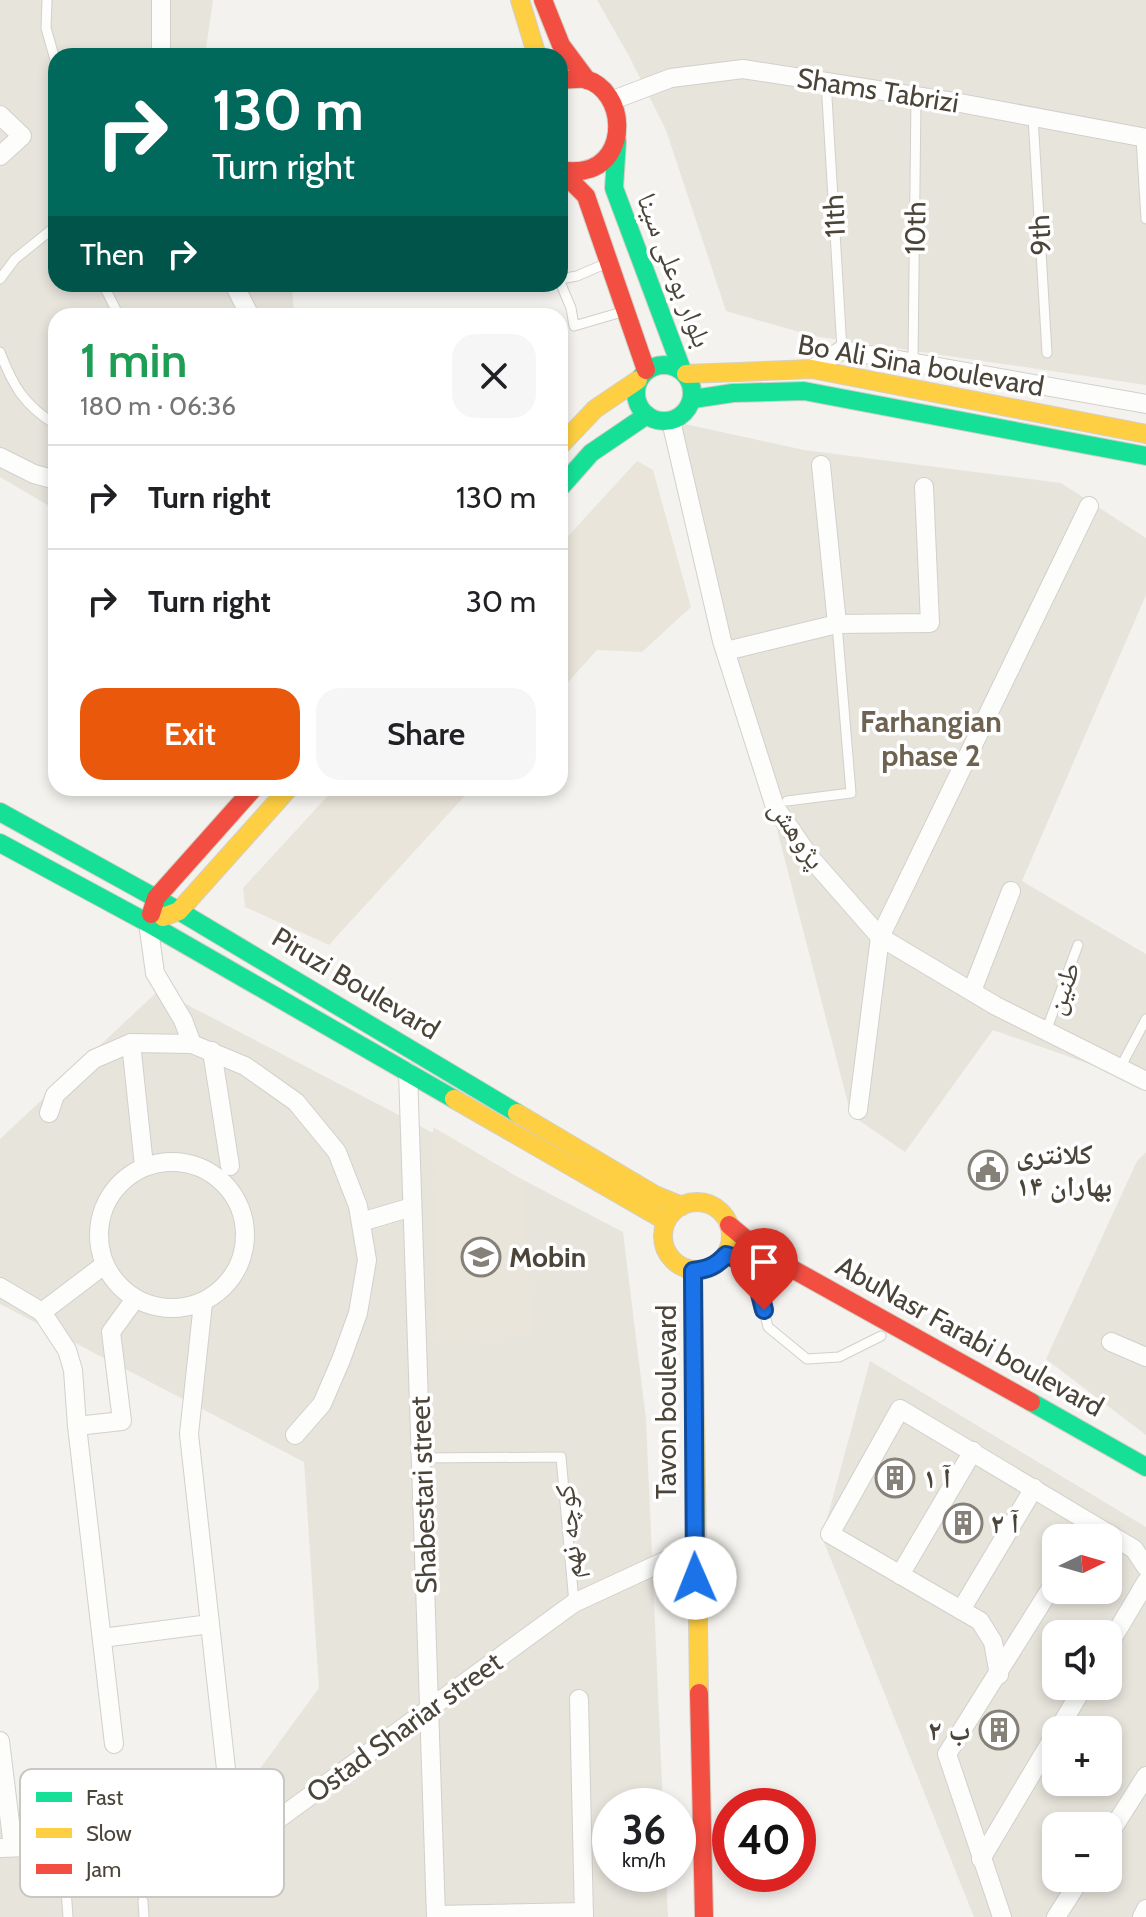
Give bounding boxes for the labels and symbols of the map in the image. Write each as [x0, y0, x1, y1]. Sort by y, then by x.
street label: Shams Tabrizi [795, 60, 961, 120]
street label: بلوار بوعلی سینا [629, 188, 720, 352]
street label: 11th [816, 194, 852, 238]
street label: 10th [898, 201, 932, 255]
street label: 9th [1022, 214, 1058, 256]
street label: Bo Ali Sina boulevard [795, 327, 1047, 403]
district label: Farhangian phase 2 [860, 703, 1002, 774]
street label: پژوهش [762, 793, 834, 876]
street label: Piruzi Boulevard [266, 920, 446, 1046]
street label: طنین [1037, 957, 1088, 1019]
place label: کلانتری ۱۴ بهاران [1016, 1137, 1112, 1203]
public building icon: کلانتری ۱۴ بهاران [967, 1149, 1009, 1191]
pin [730, 1228, 798, 1310]
school or university icon: Mobin [460, 1236, 502, 1278]
place label: Mobin [509, 1240, 586, 1274]
street label: AbuNasr Farabi boulevard [830, 1248, 1110, 1424]
street label: Tavon boulevard [649, 1305, 683, 1499]
street label: Shabestari street [403, 1396, 443, 1594]
building icon: آ ۱ [874, 1457, 916, 1499]
place label: آ ۱ [923, 1461, 951, 1495]
street label: کوچه نهم [547, 1483, 591, 1581]
building icon: آ ۲ [942, 1502, 984, 1544]
place label: آ ۲ [991, 1506, 1019, 1540]
north arrow [1042, 1524, 1122, 1604]
position arrow [653, 1536, 737, 1620]
street label: Ostad Shariar street [300, 1645, 508, 1809]
building icon: ب ۲ [978, 1709, 1020, 1751]
place label: ب ۲ [928, 1713, 971, 1747]
legend [20, 1769, 284, 1897]
text: Fast [86, 1784, 124, 1811]
speed limit sign: 40 [712, 1788, 816, 1892]
text: Slow [86, 1820, 132, 1847]
text: Jam [85, 1856, 121, 1883]

